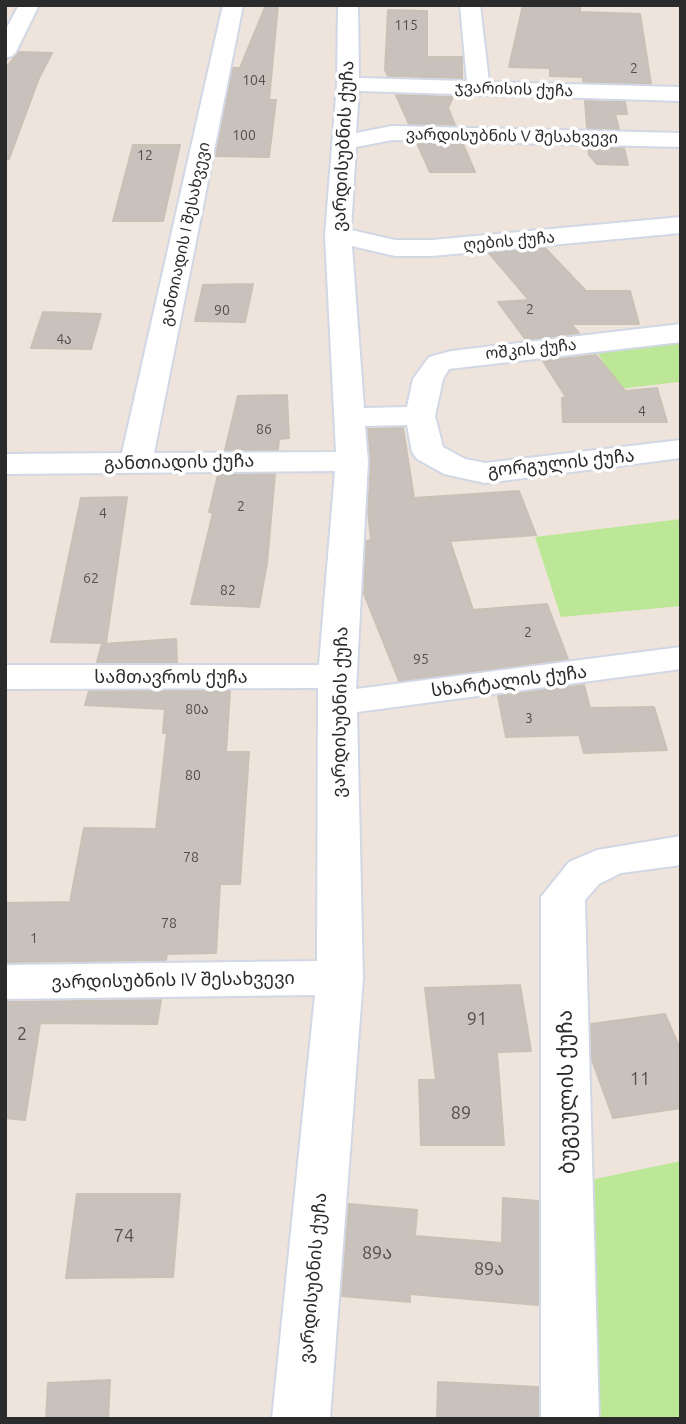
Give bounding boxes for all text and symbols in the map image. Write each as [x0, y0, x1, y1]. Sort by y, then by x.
house number: 115 [394, 17, 418, 33]
street label: ვარდისუბნის ქუჩა [328, 60, 358, 232]
house number: 2 [630, 60, 638, 76]
house number: 104 [242, 72, 266, 88]
street label: ჯვარისის ქუჩა [454, 77, 574, 101]
street label: ვარდისუბნის V შესახვევი [406, 125, 618, 147]
house number: 100 [232, 127, 256, 143]
street label: განთიადის I შესახვევი [156, 140, 214, 328]
house number: 12 [137, 147, 153, 163]
street label: ღების ქუჩა [462, 227, 556, 255]
house number: 2 [526, 301, 534, 317]
house number: 90 [214, 302, 230, 318]
house number: 4ა [56, 331, 72, 347]
street label: ოშკის ქუჩა [484, 335, 578, 363]
house number: 4 [638, 403, 646, 419]
house number: 86 [256, 421, 272, 437]
street label: გორგულის ქუჩა [486, 445, 636, 481]
street label: განთიადის ქუჩა [104, 450, 254, 474]
house number: 2 [237, 498, 245, 514]
house number: 4 [99, 505, 107, 521]
house number: 62 [83, 570, 99, 586]
house number: 82 [220, 582, 236, 598]
house number: 2 [524, 624, 532, 640]
street label: ვარდისუბნის ქუჩა [328, 626, 352, 798]
house number: 95 [413, 651, 429, 667]
street label: სხარტალის ქუჩა [430, 661, 588, 701]
street label: სამთავროს ქუჩა [94, 666, 248, 688]
house number: 80ა [185, 701, 209, 717]
house number: 3 [525, 710, 533, 726]
house number: 80 [185, 767, 201, 783]
house number: 78 [183, 849, 199, 865]
house number: 78 [161, 915, 177, 931]
house number: 1 [30, 930, 38, 946]
street label: ვარდისუბნის IV შესახვევი [51, 967, 295, 993]
house number: 91 [467, 1008, 487, 1030]
street label: ბუგეულის ქუჩა [552, 1010, 580, 1174]
house number: 2 [17, 1023, 27, 1045]
house number: 11 [630, 1068, 650, 1090]
house number: 89 [451, 1102, 471, 1124]
street label: ვარდისუბნის ქუჩა [295, 1192, 331, 1364]
house number: 74 [114, 1225, 134, 1247]
house number: 89ა [362, 1242, 392, 1264]
house number: 89ა [474, 1258, 504, 1280]

